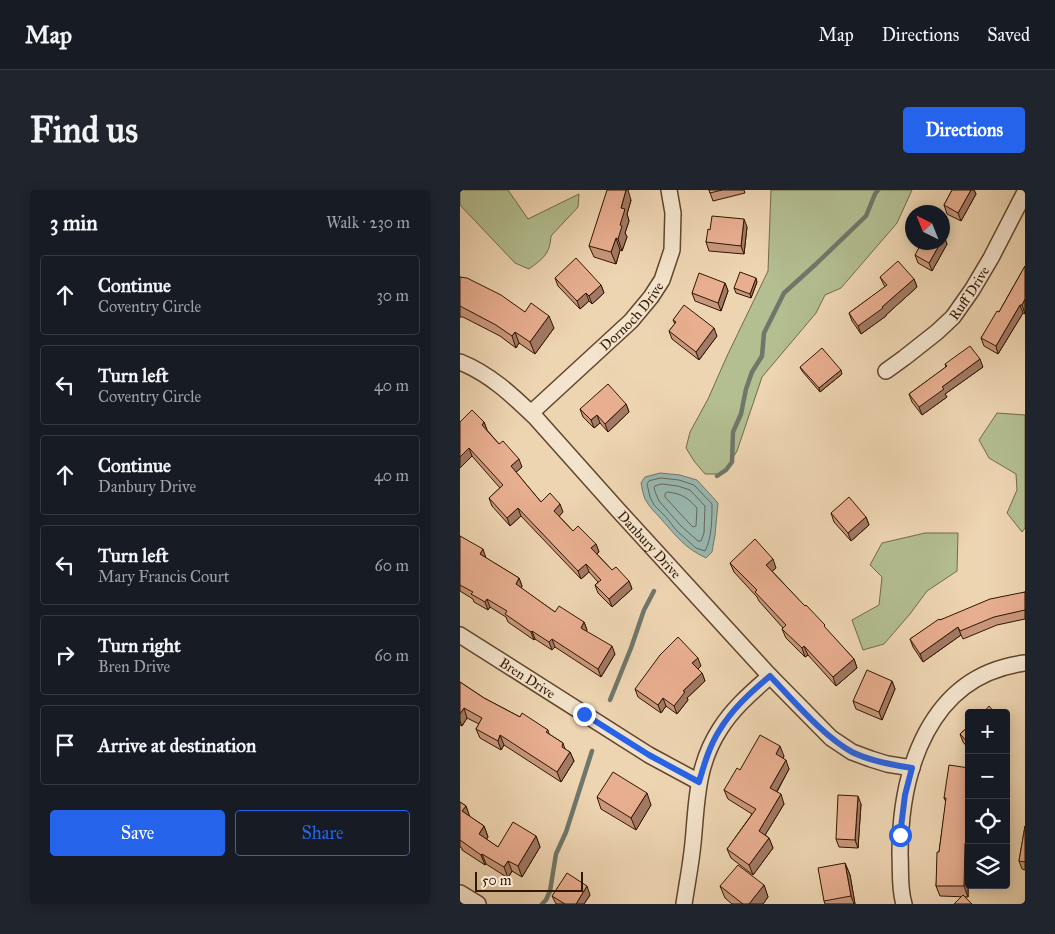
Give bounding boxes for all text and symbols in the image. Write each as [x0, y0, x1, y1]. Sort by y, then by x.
text: Map [25, 20, 72, 50]
text: Map [818, 24, 854, 46]
text: Directions [882, 24, 959, 46]
text: Saved [987, 24, 1030, 46]
button: Directions [903, 107, 1025, 153]
text: Find us [30, 109, 138, 152]
north arrow [905, 205, 950, 250]
text: 3 min [50, 210, 98, 236]
text: Walk · 230 m [326, 213, 410, 232]
street label: Ruff Drive [946, 263, 993, 324]
text: Continue [98, 274, 171, 297]
street label: Dornoch Drive [597, 279, 668, 354]
icon: ahead [51, 281, 79, 309]
text: 30 m [376, 286, 409, 305]
text: Coventry Circle [98, 297, 201, 316]
text: Turn left [98, 364, 168, 387]
icon: left [51, 371, 79, 399]
text: 40 m [374, 376, 409, 395]
text: Coventry Circle [98, 387, 201, 406]
text: Continue [98, 454, 171, 477]
icon: ahead [51, 461, 79, 489]
text: 40 m [374, 466, 409, 485]
text: Danbury Drive [98, 477, 196, 496]
street label: Danbury Drive [614, 507, 685, 582]
text: Turn left [98, 544, 168, 567]
icon: left [51, 551, 79, 579]
text: 60 m [375, 556, 409, 575]
text: Mary Francis Court [98, 567, 229, 586]
text: Turn right [98, 634, 181, 657]
icon: right [51, 641, 79, 669]
text: 60 m [375, 646, 409, 665]
street label: Bren Drive [496, 654, 559, 703]
text: Bren Drive [98, 657, 170, 676]
route end [573, 703, 596, 726]
map controls [965, 709, 1010, 889]
button: + [965, 709, 1010, 754]
icon: arrive [51, 731, 79, 759]
text: Arrive at destination [98, 734, 256, 757]
button: − [965, 754, 1010, 799]
button: locate [965, 799, 1010, 844]
button: Save [50, 810, 225, 856]
button: Share [235, 810, 410, 856]
route start [889, 824, 912, 847]
button: layers [965, 844, 1010, 889]
scale bar [475, 869, 582, 892]
text: 50 m [482, 872, 511, 889]

